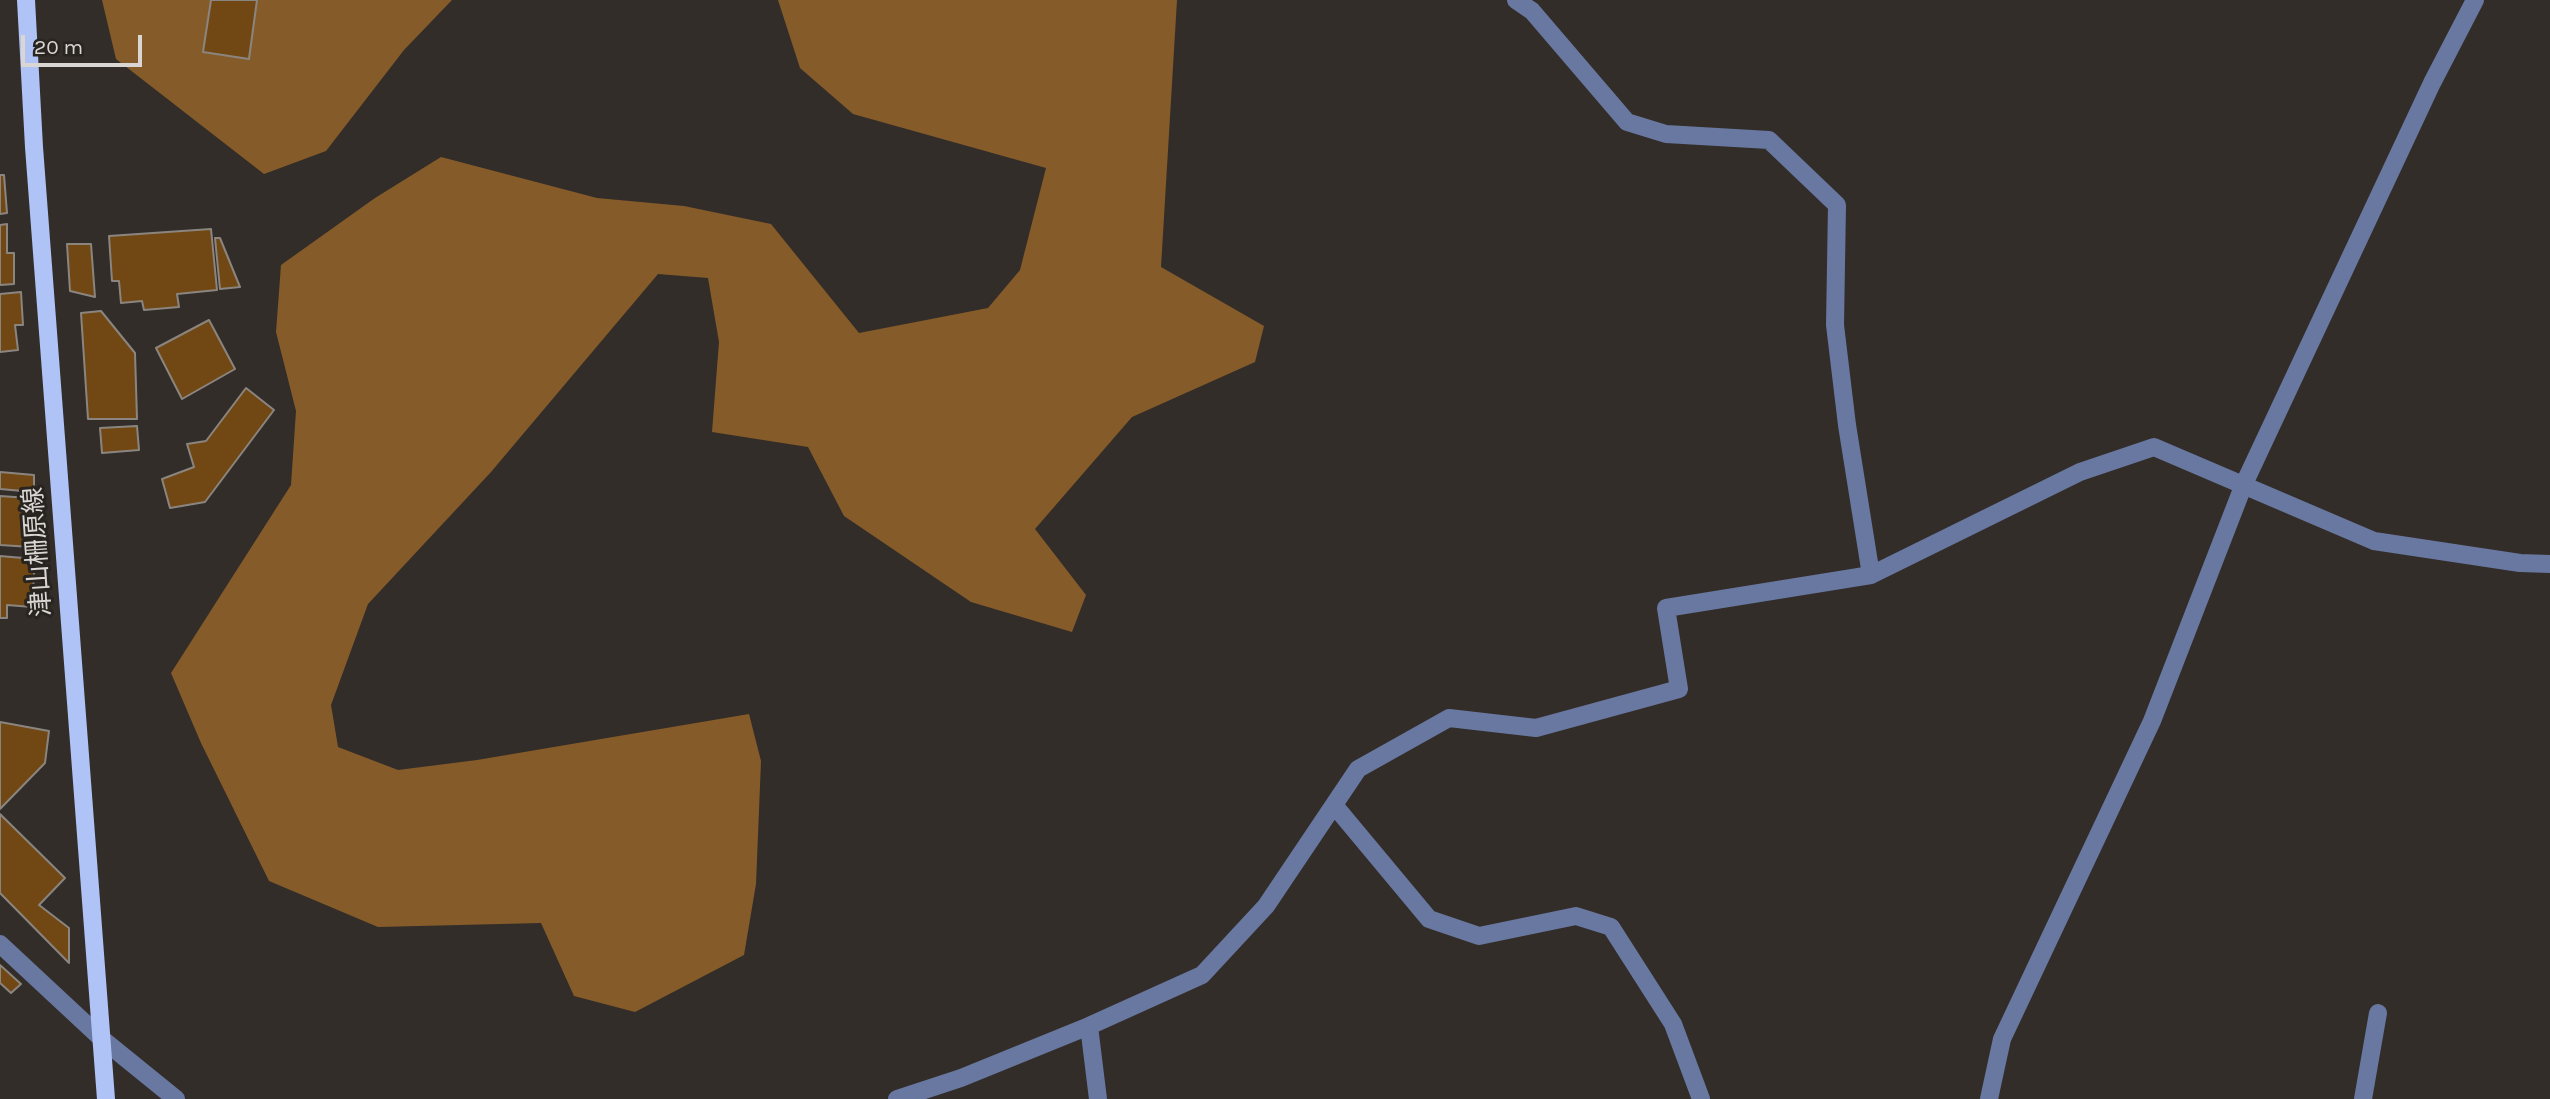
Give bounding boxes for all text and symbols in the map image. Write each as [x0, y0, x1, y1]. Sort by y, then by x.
scale bar [24, 21, 145, 65]
text: 20 m [34, 35, 83, 59]
street label: 津山柵原線 [18, 486, 58, 618]

